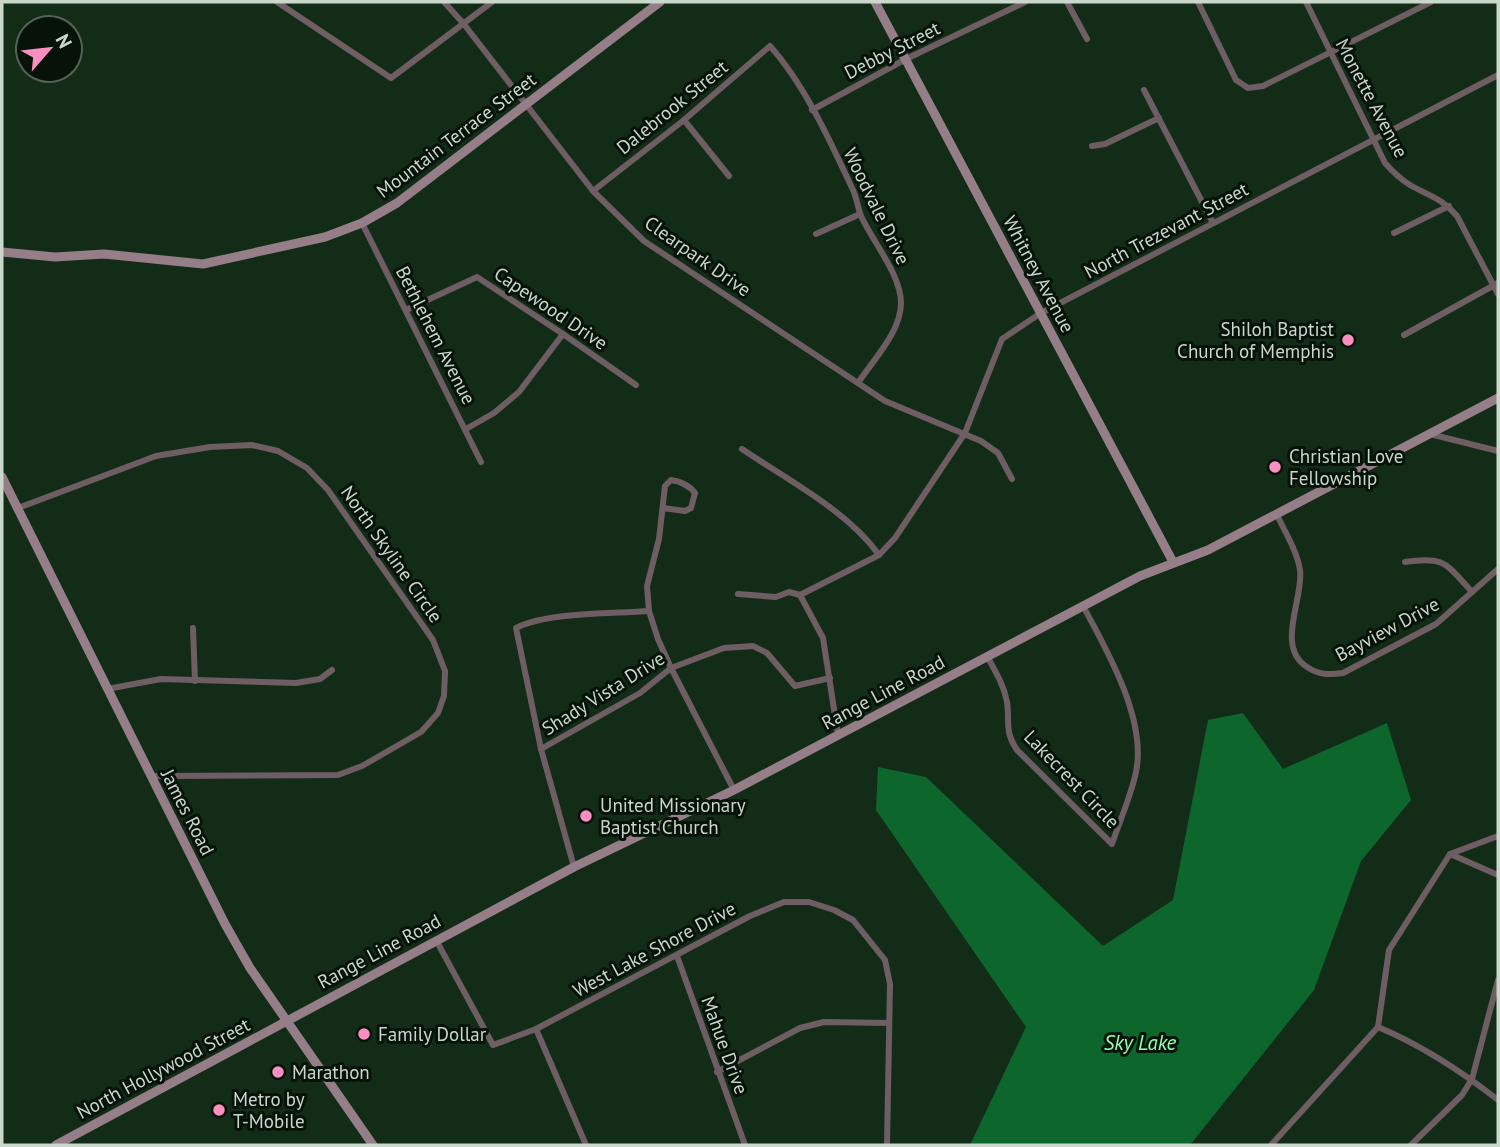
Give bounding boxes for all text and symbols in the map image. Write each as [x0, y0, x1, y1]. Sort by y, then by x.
north arrow [14, 14, 84, 84]
street label: Debby Street [840, 15, 944, 84]
text: N [50, 30, 78, 52]
street label: Monette Avenue [1331, 34, 1413, 162]
street label: Dalebrook Street [611, 54, 733, 159]
street label: Mountain Terrace Street [372, 67, 541, 203]
street label: Woodvale Drive [838, 144, 916, 268]
street label: North Trezevant Street [1080, 176, 1253, 283]
street label: Clearpark Drive [640, 211, 756, 301]
street label: Whitney Avenue [998, 211, 1080, 337]
street label: Capewood Drive [490, 261, 612, 355]
street label: Bethlehem Avenue [391, 262, 481, 408]
place label: Shiloh Baptist Church of Memphis [1177, 317, 1335, 363]
marker: Shiloh Baptist Church of Memphis [1340, 332, 1356, 348]
place label: Christian Love Fellowship [1289, 444, 1403, 490]
marker: Christian Love Fellowship [1267, 459, 1283, 475]
street label: North Skyline Circle [336, 481, 448, 627]
street label: Bayview Drive [1331, 592, 1443, 666]
street label: Shady Vista Drive [537, 646, 669, 740]
street label: Range Line Road [817, 649, 949, 735]
street label: Lakecrest Circle [1019, 725, 1125, 833]
street label: James Road [156, 764, 220, 859]
place label: United Missionary Baptist Church [600, 793, 746, 839]
marker: United Missionary Baptist Church [578, 808, 594, 824]
street label: West Lake Shore Drive [568, 896, 740, 1002]
street label: Range Line Road [313, 908, 445, 994]
street label: Mahue Drive [696, 993, 754, 1097]
street label: North Hollywood Street [72, 1012, 254, 1124]
place label: Family Dollar [378, 1022, 487, 1046]
marker: Family Dollar [356, 1026, 372, 1042]
water label: Sky Lake [1104, 1029, 1177, 1056]
place label: Marathon [292, 1060, 370, 1084]
marker: Marathon [270, 1064, 286, 1080]
place label: Metro by T-Mobile [233, 1087, 305, 1133]
marker: Metro by T-Mobile [211, 1102, 227, 1118]

